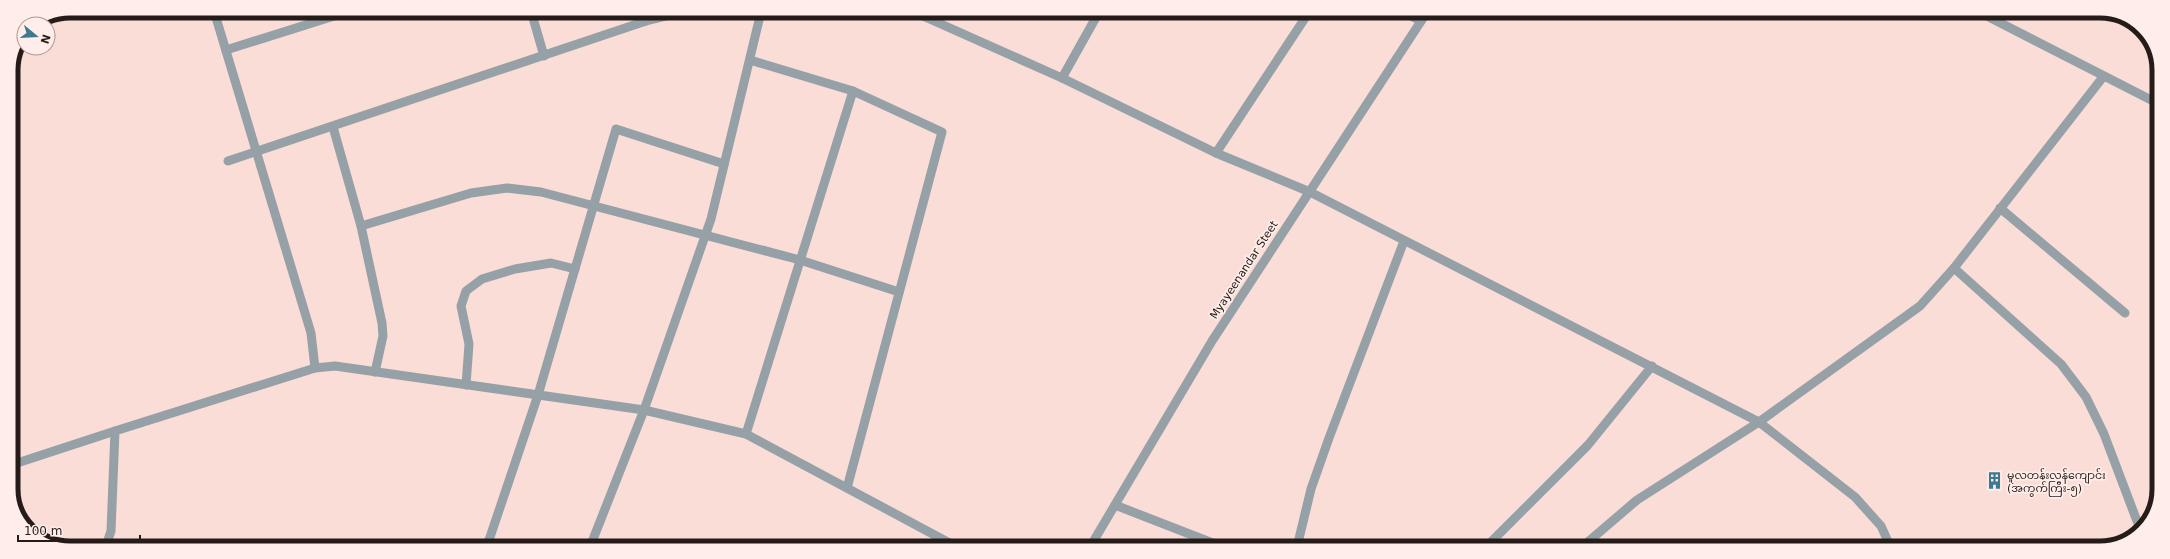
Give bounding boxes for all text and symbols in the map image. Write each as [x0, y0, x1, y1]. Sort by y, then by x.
north arrow [16, 16, 56, 56]
text: N [37, 33, 53, 45]
street label: Myayeenandar Steet [1207, 218, 1281, 321]
place label: မူလတန်းလွန်ကျောင်း (အကွက်ကြီး-၅) [2007, 468, 2106, 497]
building icon: မူလတန်းလွန်ကျောင်း (အကွက်ကြီး-၅) [1984, 471, 2004, 491]
scale bar [18, 517, 140, 543]
text: 100 m [24, 524, 62, 538]

